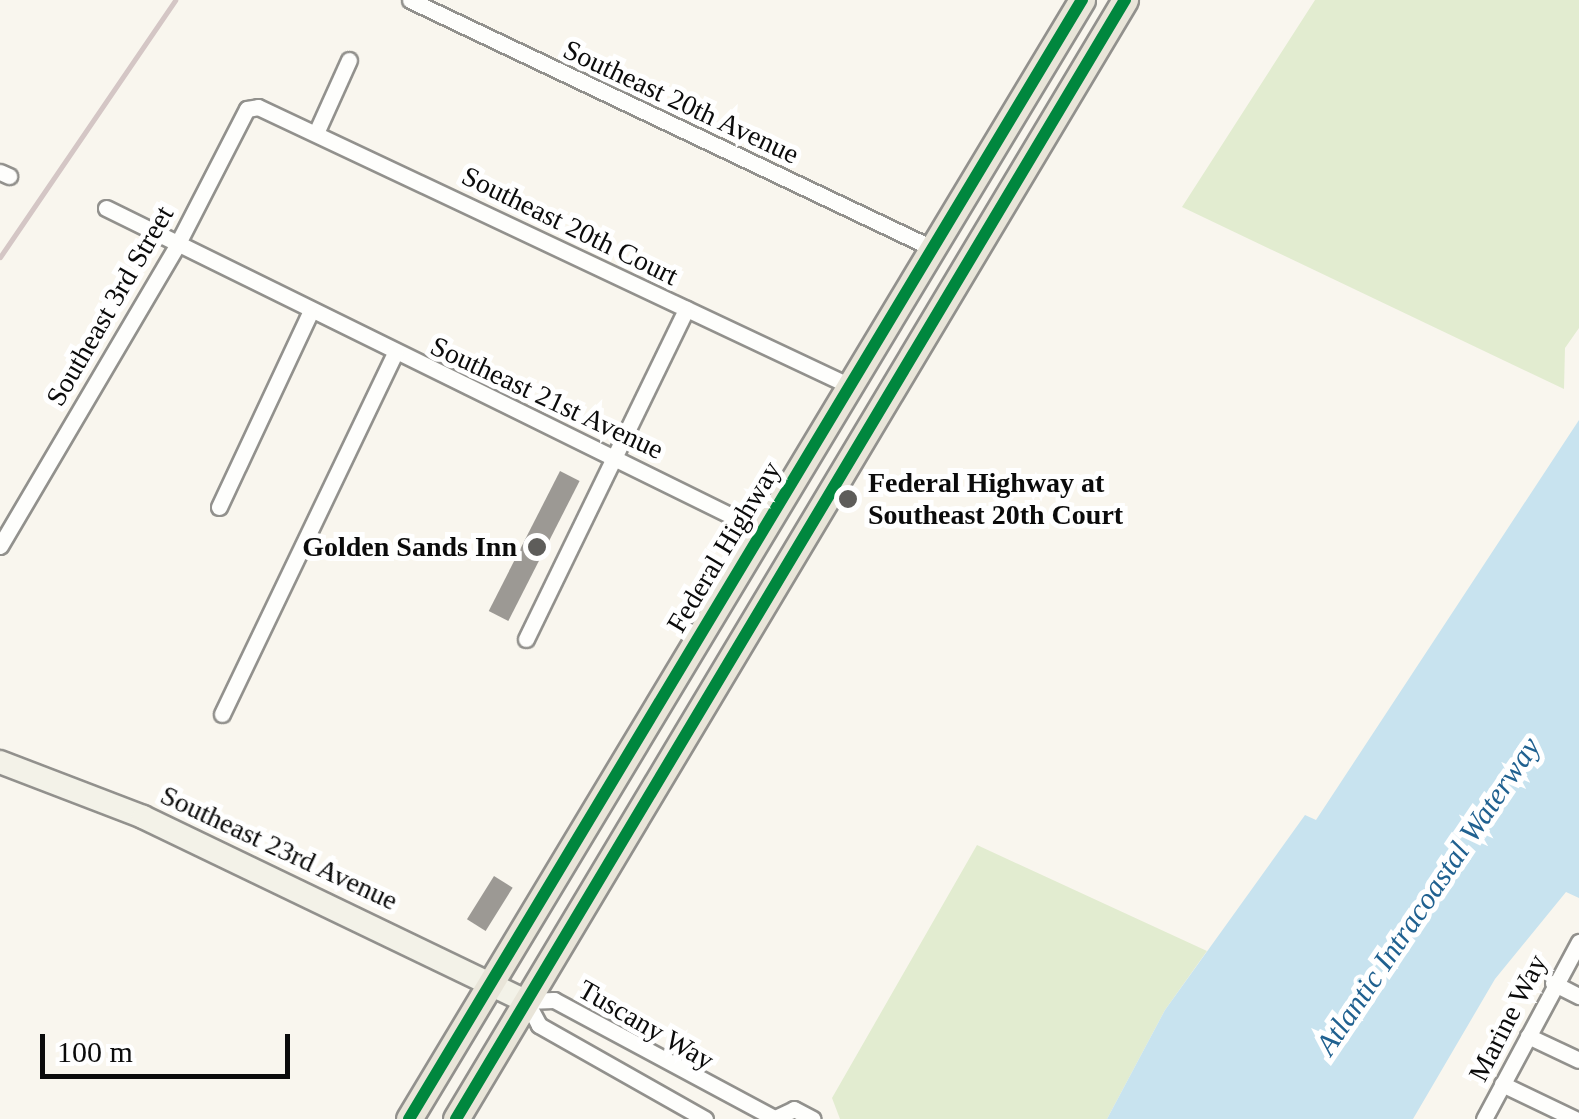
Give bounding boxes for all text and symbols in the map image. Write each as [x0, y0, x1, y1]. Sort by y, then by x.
street label: Southeast 20th Avenue [557, 32, 805, 172]
street label: Southeast 20th Court [456, 159, 684, 293]
street label: Southeast 3rd Street [39, 200, 181, 412]
street label: Southeast 21st Avenue [425, 329, 669, 467]
street label: Federal Highway [660, 455, 788, 639]
place label: Federal Highway at Southeast 20th Court [868, 466, 1123, 532]
marker: Federal Highway at Southeast 20th Court [837, 488, 859, 510]
place label: Golden Sands Inn [302, 530, 517, 564]
marker: Golden Sands Inn [526, 536, 548, 558]
water label: Atlantic Intracoastal Waterway [1308, 730, 1548, 1062]
street label: Southeast 23rd Avenue [154, 778, 404, 918]
street label: Marine Way [1462, 949, 1554, 1087]
street label: Tuscany Way [572, 973, 720, 1077]
scale bar [45, 1014, 295, 1076]
text: 100 m [57, 1035, 133, 1068]

